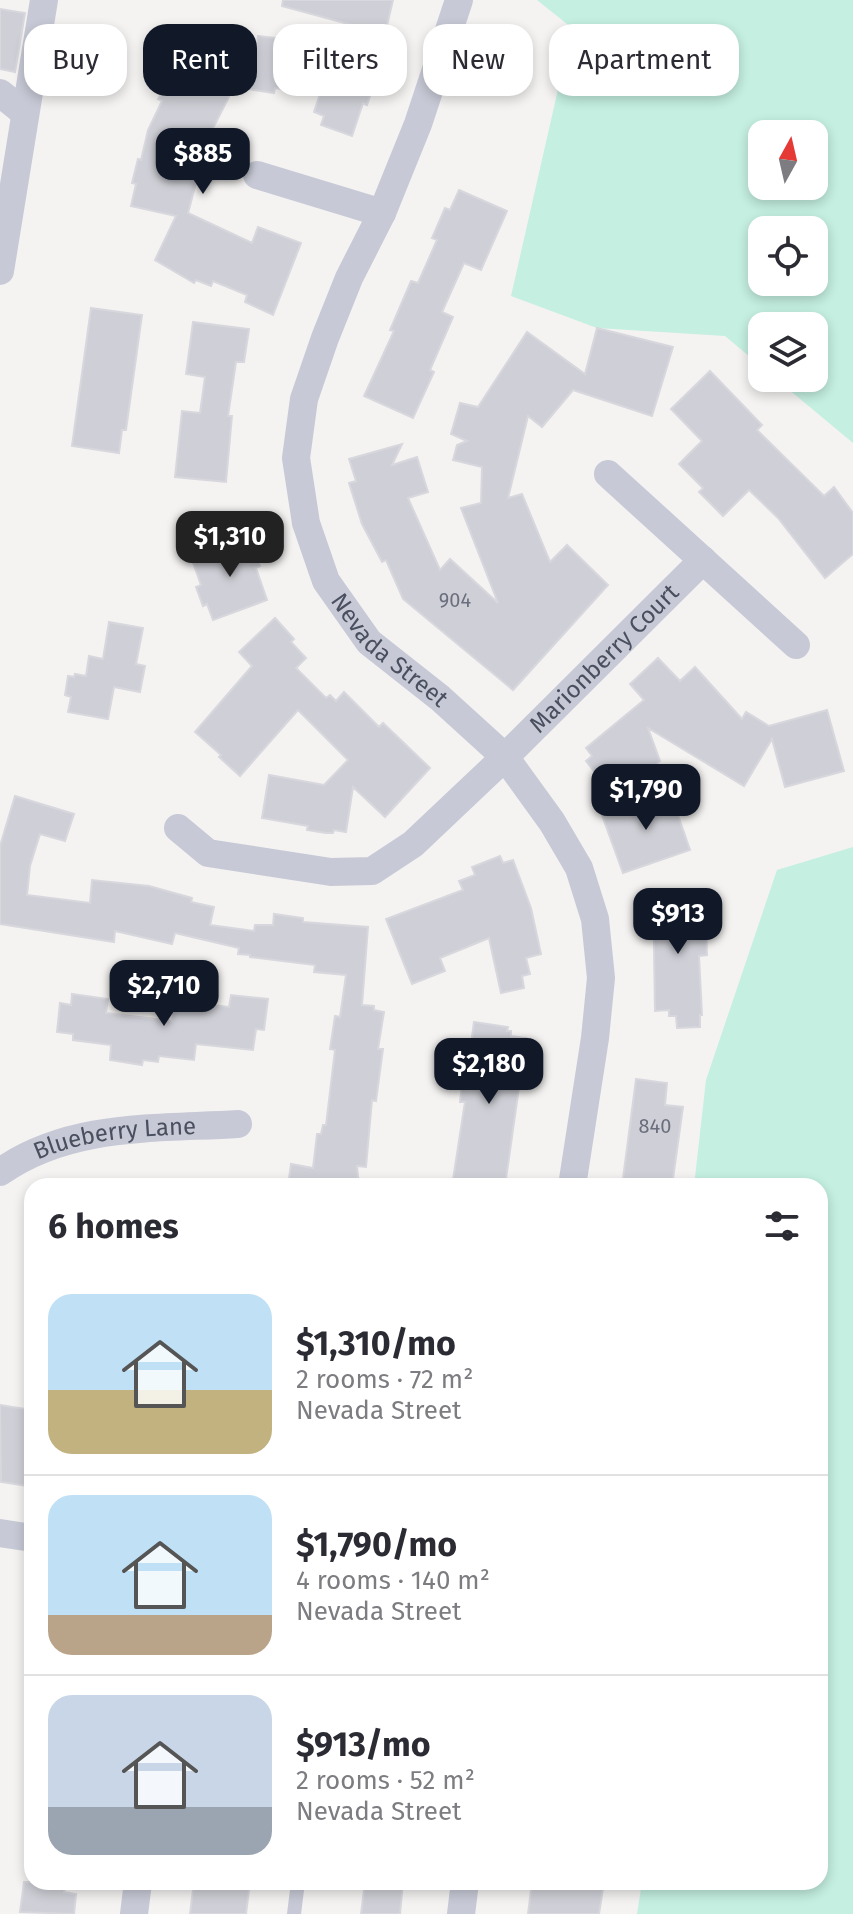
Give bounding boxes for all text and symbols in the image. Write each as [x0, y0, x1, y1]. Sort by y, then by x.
chip: Buy [24, 24, 127, 96]
chip: Rent [143, 24, 257, 96]
chip: Filters [273, 24, 407, 96]
chip: New [423, 24, 533, 96]
chip: Apartment [549, 24, 739, 96]
north arrow [748, 120, 828, 200]
map controls [748, 120, 828, 392]
pin: $885 [156, 128, 250, 196]
text: $885 [174, 138, 232, 169]
button: locate [748, 216, 828, 296]
button: layers [748, 312, 828, 392]
pin: $1,310 [165, 511, 295, 579]
text: $1,310 [194, 521, 266, 552]
street label: Marionberry Court [524, 578, 685, 738]
street label: Nevada Street [325, 588, 454, 713]
house number: 904 [439, 588, 472, 612]
pin: $1,790 [581, 764, 711, 832]
text: $1,790 [609, 774, 683, 805]
pin: $913 [631, 888, 725, 956]
text: $913 [651, 898, 705, 929]
pin: $2,710 [99, 960, 229, 1028]
text: $2,710 [128, 970, 200, 1001]
pin: $2,180 [424, 1038, 554, 1106]
text: $2,180 [452, 1048, 526, 1079]
street label: Blueberry Lane [29, 1112, 196, 1165]
house number: 840 [639, 1114, 671, 1138]
icon: filters [760, 1204, 804, 1248]
text: 6 homes [48, 1206, 179, 1247]
text: $1,310/mo [296, 1323, 456, 1364]
icon: home [112, 1326, 208, 1422]
text: 2 rooms · 72 m² [296, 1364, 473, 1395]
text: Nevada Street [296, 1395, 461, 1426]
text: $1,790/mo [296, 1524, 457, 1565]
icon: home [112, 1527, 208, 1623]
text: 4 rooms · 140 m² [296, 1565, 490, 1596]
text: Nevada Street [296, 1596, 461, 1627]
text: $913/mo [296, 1724, 431, 1765]
icon: home [112, 1727, 208, 1823]
text: 2 rooms · 52 m² [296, 1765, 475, 1796]
text: Nevada Street [296, 1796, 461, 1827]

